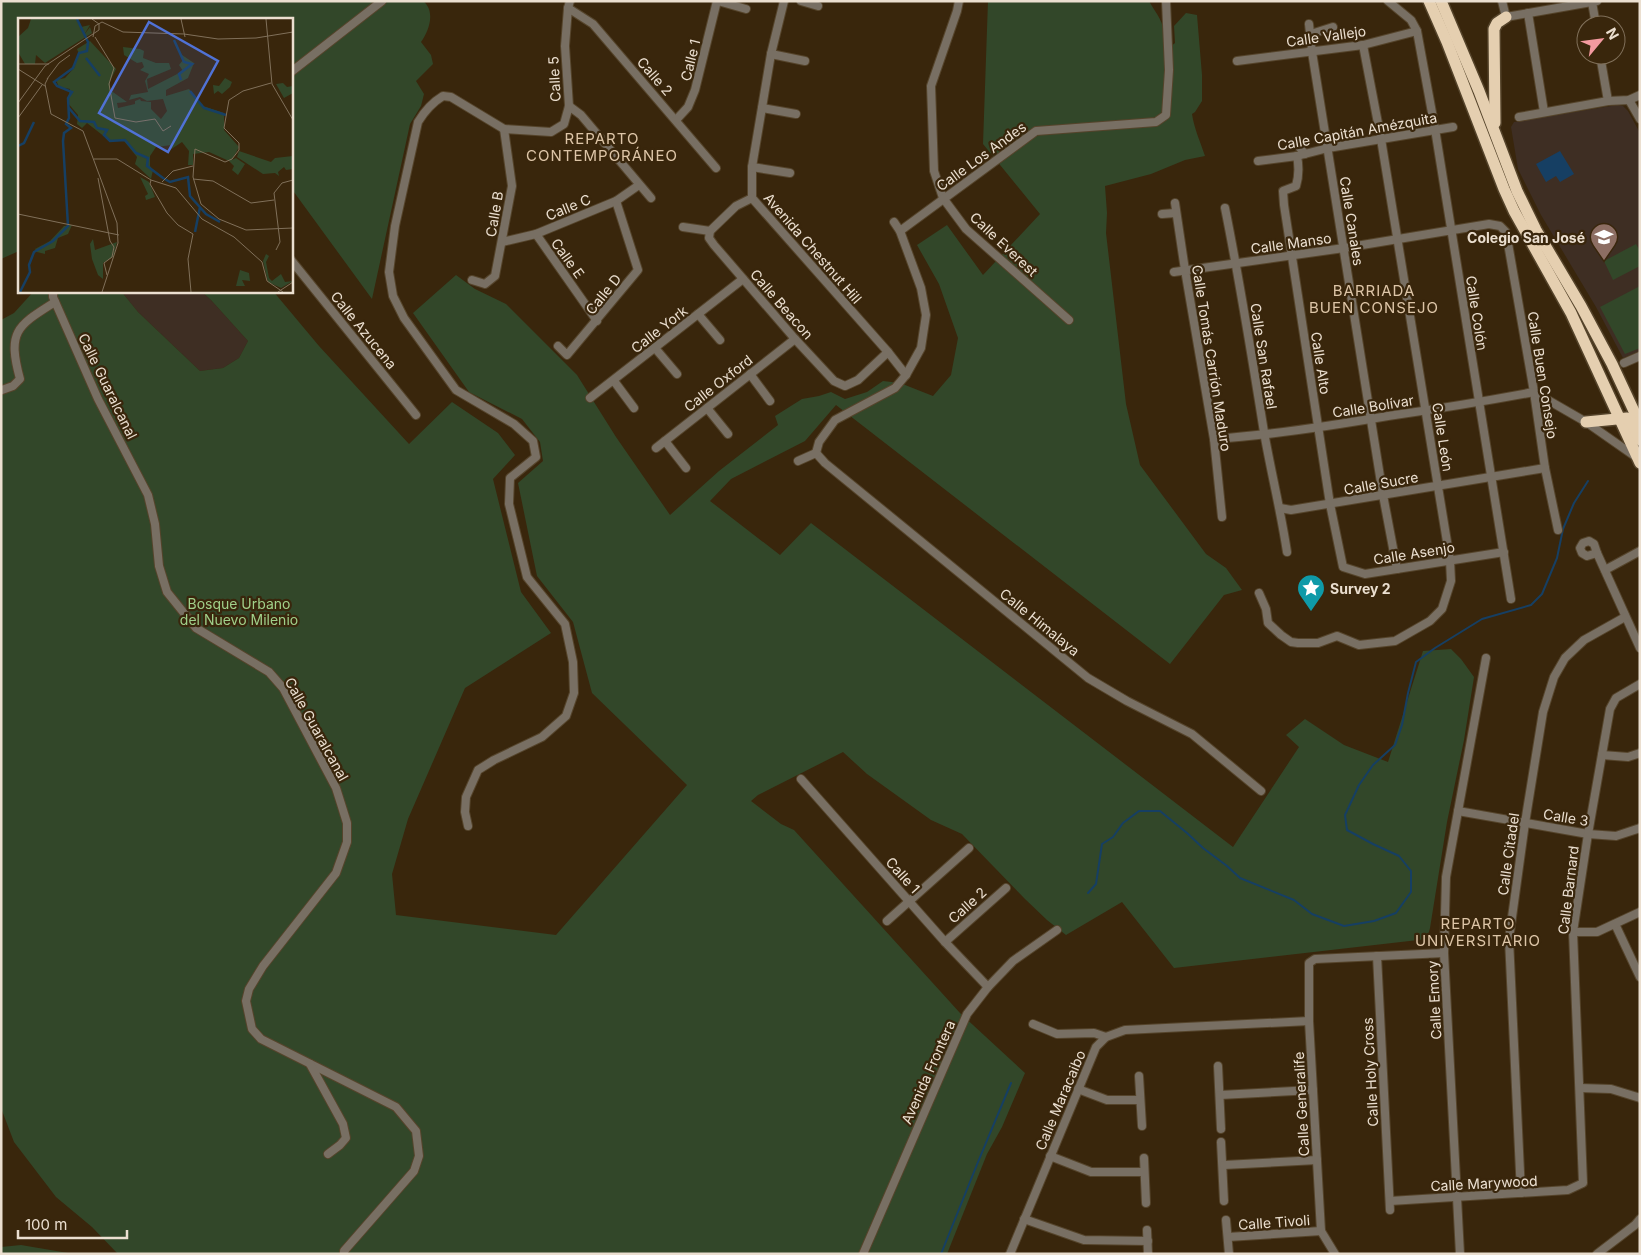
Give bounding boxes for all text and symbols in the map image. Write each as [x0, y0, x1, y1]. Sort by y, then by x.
north arrow [1576, 15, 1626, 65]
inset map [18, 18, 292, 292]
street label: Calle Vallejo [1285, 22, 1367, 50]
text: N [1603, 25, 1623, 42]
street label: Calle 1 [677, 37, 703, 83]
street label: Calle 2 [634, 53, 676, 99]
street label: Calle 5 [544, 56, 564, 102]
street label: Calle Capitán Amézquita [1276, 109, 1438, 153]
street label: Calle Los Andes [933, 118, 1029, 194]
district label: REPARTO CONTEMPORÁNEO [526, 129, 678, 165]
street label: Calle Canales [1337, 175, 1367, 267]
street label: Avenida Chestnut Hill [760, 189, 866, 307]
street label: Calle B [482, 190, 506, 238]
street label: Calle C [543, 190, 593, 224]
street label: Calle Everest [967, 208, 1042, 280]
school or university icon: Colegio San José [1589, 222, 1619, 261]
street label: Calle Manso [1249, 229, 1333, 257]
place label: Colegio San José [1467, 229, 1585, 246]
street label: Calle E [548, 235, 588, 281]
street label: Calle Tomás Carrión Maduro [1189, 264, 1235, 452]
street label: Calle Beacon [747, 266, 817, 342]
street label: Calle D [582, 270, 624, 318]
street label: Calle Colón [1463, 274, 1491, 352]
district label: BARRIADA BUEN CONSEJO [1309, 281, 1439, 317]
street label: Calle Azucena [328, 288, 400, 372]
street label: Calle York [627, 301, 691, 356]
street label: Calle San Rafael [1247, 302, 1281, 410]
street label: Calle Buen Consejo [1525, 310, 1561, 440]
street label: Calle Guaralcanal [75, 330, 141, 442]
street label: Calle Alto [1308, 331, 1334, 395]
street label: Calle Oxford [680, 351, 756, 415]
street label: Calle Bolívar [1331, 391, 1415, 421]
street label: Calle León [1429, 401, 1457, 473]
street label: Calle Sucre [1342, 468, 1420, 498]
street label: Calle Asenjo [1372, 538, 1456, 568]
place icon: Survey 2 [1296, 573, 1326, 612]
place label: Survey 2 [1330, 580, 1391, 597]
street label: Calle Himalaya [997, 585, 1083, 659]
park label: Bosque Urbano del Nuevo Milenio [180, 595, 298, 628]
street label: Calle Guaralcanal [282, 674, 352, 784]
street label: Calle 3 [1542, 805, 1590, 829]
street label: Calle Citadel [1494, 812, 1522, 896]
street label: Calle Barnard [1554, 845, 1582, 935]
street label: Calle 1 [882, 853, 924, 897]
street label: Calle 2 [944, 883, 990, 927]
district label: REPARTO UNIVERSITARIO [1415, 914, 1541, 950]
street label: Calle Emory [1423, 960, 1445, 1040]
street label: Avenida Frontera [897, 1017, 959, 1127]
street label: Calle Holy Cross [1359, 1017, 1381, 1127]
street label: Calle Maracaibo [1031, 1047, 1089, 1153]
street label: Calle Generalife [1290, 1051, 1312, 1157]
street label: Calle Marywood [1430, 1172, 1538, 1194]
scale bar [18, 1208, 126, 1240]
street label: Calle Tivoli [1237, 1211, 1311, 1233]
text: 100 m [25, 1215, 67, 1234]

